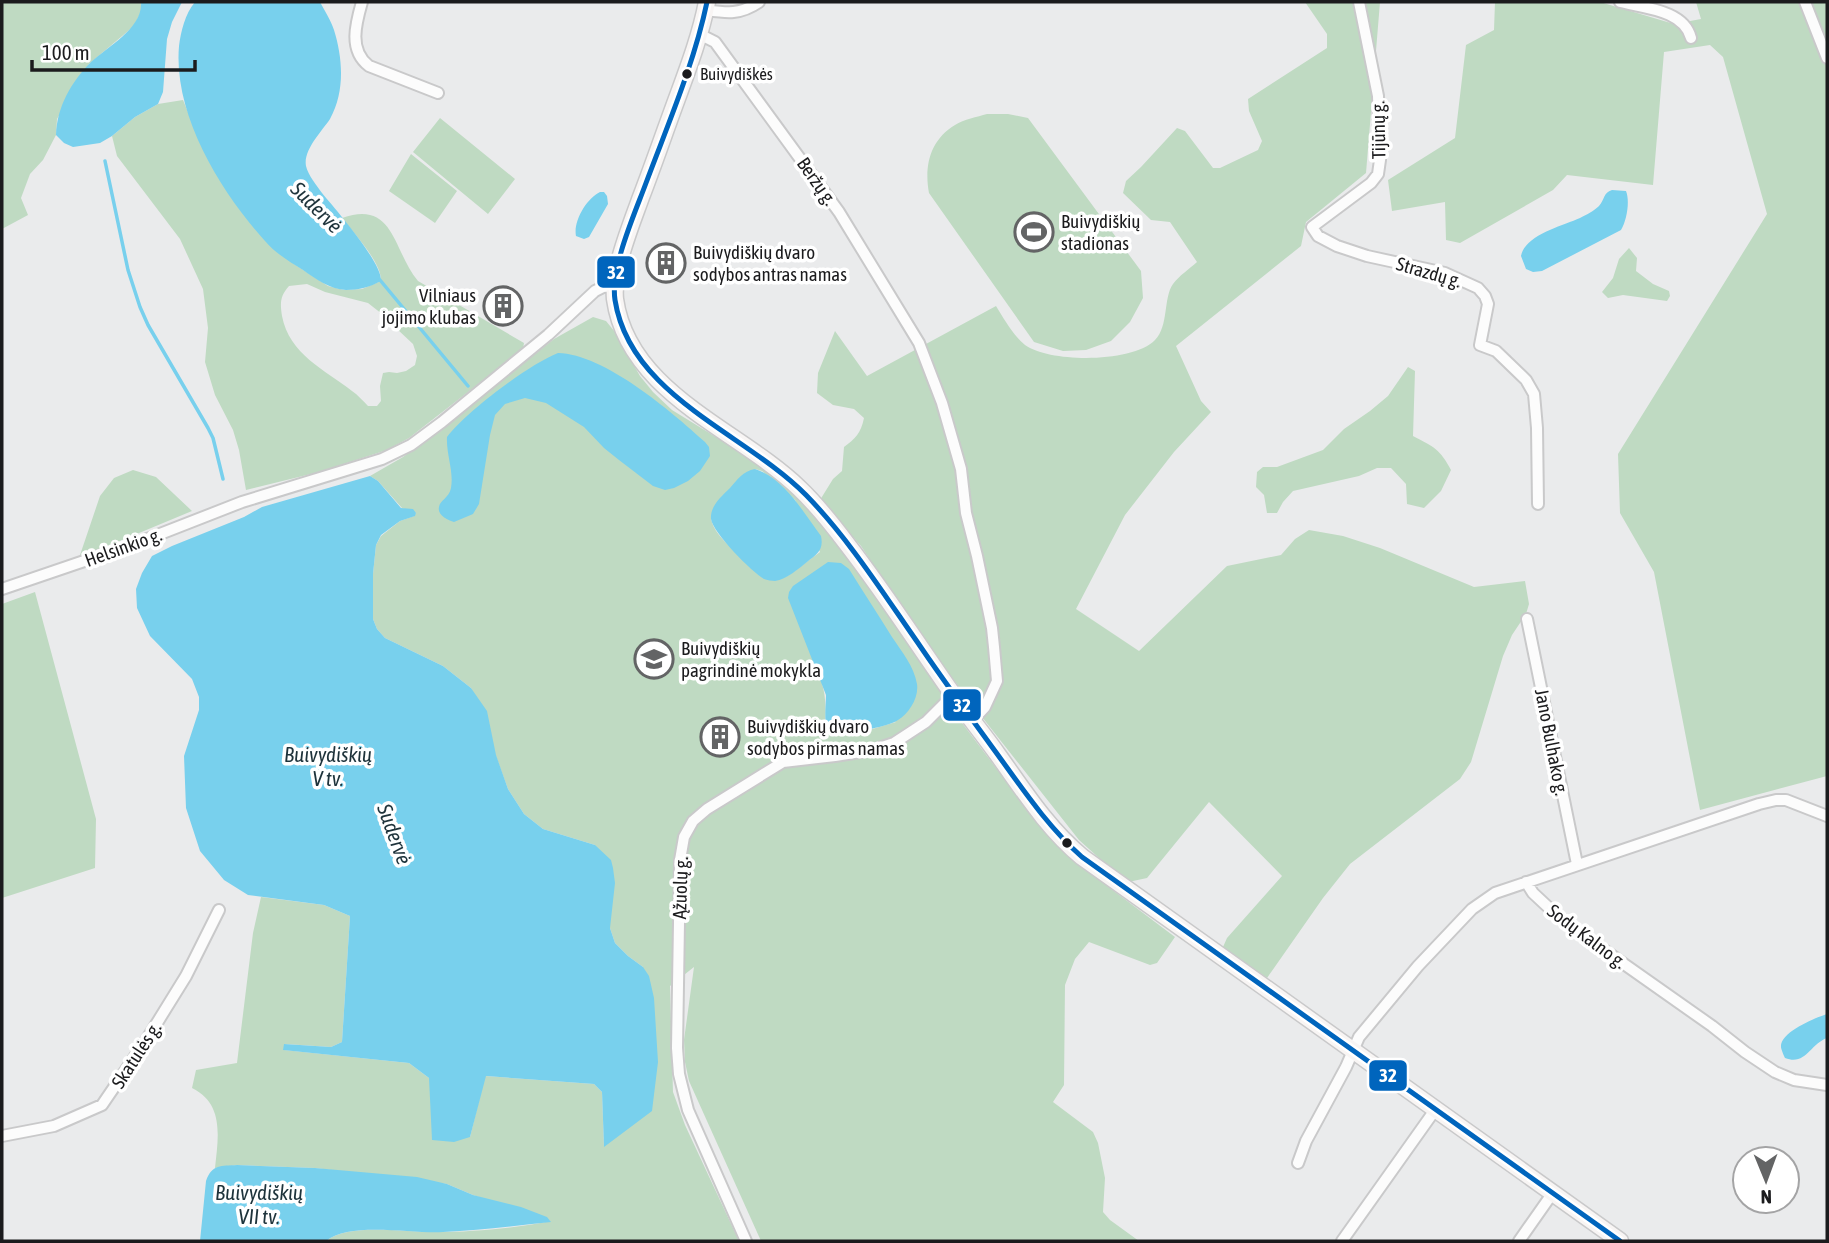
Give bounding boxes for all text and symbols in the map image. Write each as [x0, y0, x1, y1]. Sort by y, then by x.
scale bar [32, 28, 194, 72]
text: 100 m [42, 40, 90, 64]
place label: Buivydiškės [700, 64, 773, 84]
marker: Buivydiškės [680, 67, 694, 81]
street label: Tijūnų g. [1366, 101, 1390, 159]
street label: Beržų g. [793, 153, 841, 209]
water label: Sudervė [286, 176, 348, 238]
place label: Buivydiškių stadionas [1061, 210, 1140, 254]
sports icon: Buivydiškių stadionas [1013, 211, 1055, 253]
place label: Buivydiškių dvaro sodybos antras namas [693, 241, 847, 285]
building icon: Buivydiškių dvaro sodybos antras namas [645, 242, 687, 284]
street label: Strazdų g. [1394, 252, 1464, 292]
line badge: 32 [596, 255, 636, 289]
text: 32 [607, 261, 625, 283]
place label: Vilniaus jojimo klubas [381, 284, 476, 328]
building icon: Vilniaus jojimo klubas [482, 285, 524, 327]
street label: Helsinkio g. [82, 523, 164, 571]
place label: Buivydiškių pagrindinė mokykla [681, 637, 821, 681]
school or university icon: Buivydiškių pagrindinė mokykla [633, 638, 675, 680]
street label: Jano Bulhako g. [1531, 687, 1573, 797]
line badge: 32 [942, 688, 982, 722]
text: 32 [953, 694, 971, 716]
place label: Buivydiškių dvaro sodybos pirmas namas [747, 715, 905, 759]
building icon: Buivydiškių dvaro sodybos pirmas namas [699, 716, 741, 758]
water label: Buivydiškių V tv. [284, 742, 372, 790]
water label: Sudervė [373, 800, 417, 868]
unlabelled marker [1060, 836, 1074, 850]
street label: Ąžuolų g. [668, 856, 692, 920]
street label: Sodų Kalno g. [1543, 899, 1631, 973]
street label: Skatulės g. [107, 1018, 165, 1092]
line badge: 32 [1368, 1059, 1408, 1092]
text: 32 [1379, 1064, 1397, 1086]
north arrow [1731, 1145, 1801, 1215]
water label: Buivydiškių VII tv. [215, 1180, 303, 1228]
text: N [1760, 1186, 1772, 1208]

